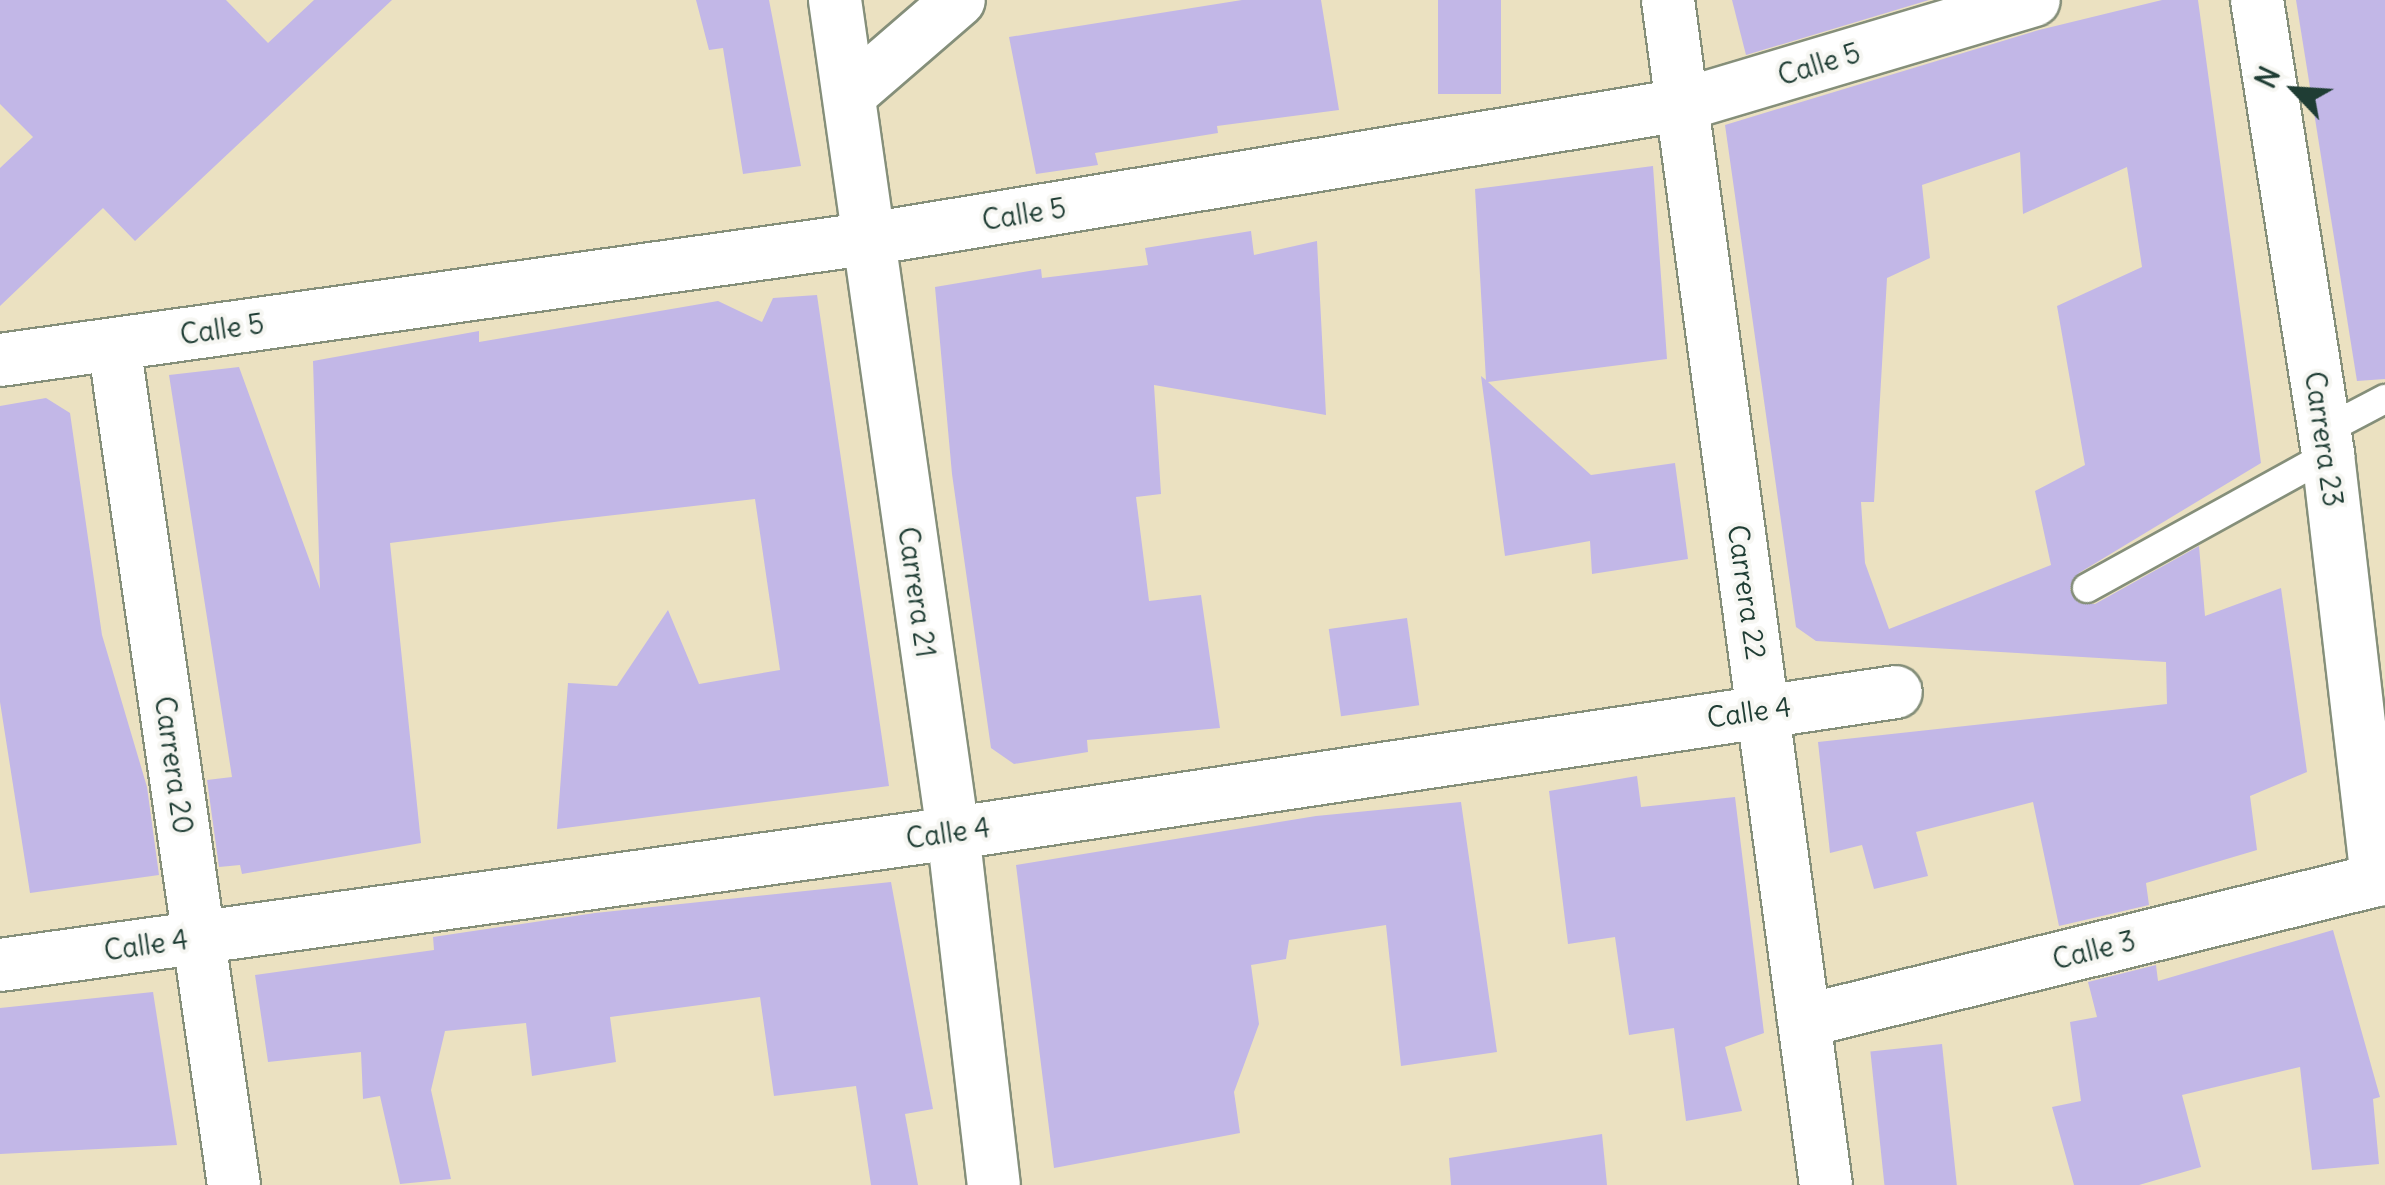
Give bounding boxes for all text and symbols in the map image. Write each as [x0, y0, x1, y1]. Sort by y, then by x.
street label: Calle 5 [1774, 36, 1864, 92]
north arrow [2245, 40, 2345, 140]
text: N [2247, 61, 2288, 94]
street label: Calle 5 [980, 191, 1068, 237]
street label: Calle 5 [178, 306, 266, 352]
street label: Carrera 23 [2298, 369, 2350, 509]
street label: Carrera 22 [1721, 522, 1773, 662]
street label: Carrera 21 [891, 525, 943, 659]
street label: Calle 4 [1705, 689, 1793, 735]
street label: Carrera 20 [148, 694, 200, 836]
street label: Calle 4 [904, 810, 992, 856]
street label: Calle 4 [102, 922, 190, 968]
street label: Calle 3 [2049, 923, 2139, 977]

